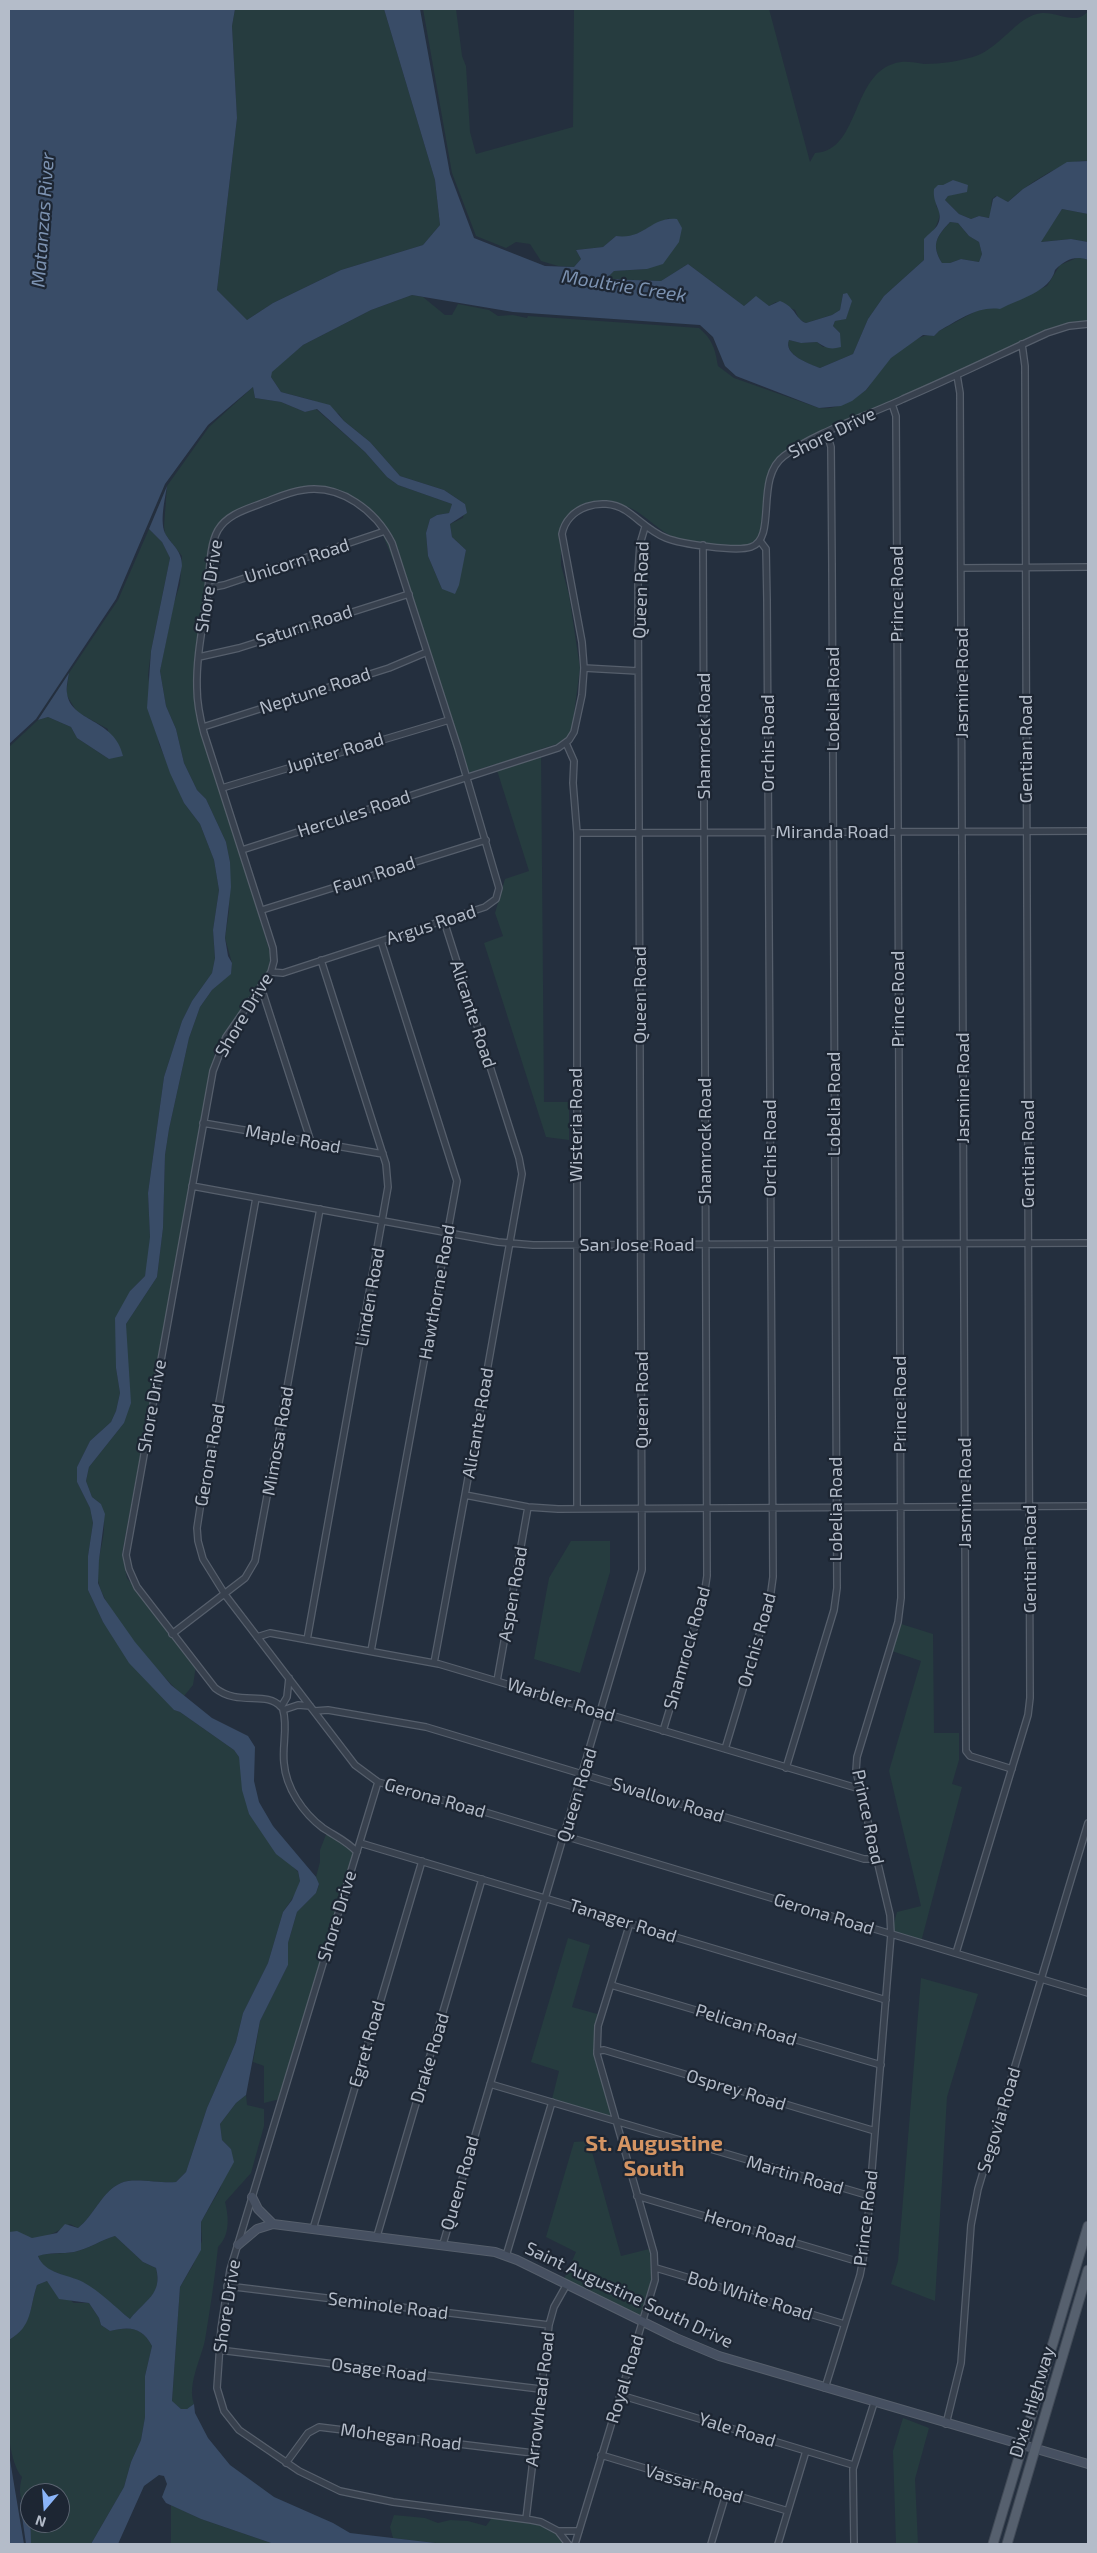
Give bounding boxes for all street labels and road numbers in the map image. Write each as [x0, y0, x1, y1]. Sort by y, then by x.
street label: Shore Drive [785, 403, 879, 463]
street label: Unicorn Road [242, 534, 352, 588]
street label: Shore Drive [191, 538, 227, 634]
street label: Queen Road [629, 541, 653, 639]
street label: Prince Road [886, 546, 908, 642]
street label: Saturn Road [253, 600, 355, 652]
street label: Jasmine Road [951, 628, 973, 738]
street label: Lobelia Road [822, 647, 844, 751]
street label: Neptune Road [257, 663, 373, 719]
street label: Shamrock Road [693, 673, 715, 799]
street label: Orchis Road [757, 694, 779, 792]
street label: Gentian Road [1015, 695, 1037, 803]
street label: Jupiter Road [284, 728, 386, 778]
street label: Hercules Road [295, 786, 413, 842]
street label: Miranda Road [775, 821, 889, 843]
street label: Faun Road [330, 852, 418, 898]
street label: Argus Road [383, 900, 479, 950]
street label: Queen Road [629, 946, 651, 1044]
street label: Prince Road [887, 951, 909, 1047]
street label: Alicante Road [445, 957, 501, 1071]
street label: Shore Drive [210, 969, 278, 1061]
street label: Jasmine Road [952, 1033, 974, 1143]
street label: Lobelia Road [823, 1052, 845, 1156]
street label: Wisteria Road [565, 1068, 587, 1182]
street label: Shamrock Road [694, 1078, 716, 1204]
street label: Orchis Road [759, 1099, 781, 1197]
street label: Gentian Road [1017, 1100, 1039, 1208]
street label: Maple Road [244, 1120, 342, 1158]
street label: Hawthorne Road [414, 1223, 460, 1361]
street label: San Jose Road [579, 1234, 695, 1256]
street label: Linden Road [351, 1246, 389, 1348]
street label: Queen Road [631, 1351, 653, 1449]
street label: Prince Road [889, 1356, 911, 1452]
street label: Shore Drive [133, 1358, 171, 1454]
street label: Alicante Road [458, 1366, 498, 1480]
street label: Mimosa Road [258, 1385, 298, 1497]
street label: Gerona Road [190, 1402, 230, 1508]
street label: Jasmine Road [954, 1438, 976, 1548]
street label: Lobelia Road [825, 1457, 847, 1561]
street label: Gentian Road [1019, 1505, 1041, 1613]
street label: Aspen Road [494, 1545, 532, 1643]
street label: Shamrock Road [659, 1584, 715, 1712]
street label: Orchis Road [733, 1590, 781, 1690]
street label: Warbler Road [504, 1673, 618, 1727]
street label: Queen Road [552, 1745, 602, 1845]
street label: Prince Road [847, 1768, 889, 1866]
street label: Gerona Road [382, 1773, 488, 1823]
street label: Swallow Road [609, 1773, 727, 1827]
street label: Shore Drive [313, 1868, 361, 1964]
street label: Gerona Road [771, 1888, 877, 1940]
street label: Tanager Road [567, 1894, 679, 1948]
street label: Egret Road [344, 1998, 390, 2090]
street label: Pelican Road [693, 1999, 799, 2051]
street label: Drake Road [406, 2010, 454, 2106]
street label: Osprey Road [683, 2065, 789, 2115]
street label: Segovia Road [973, 2065, 1025, 2175]
street label: Queen Road [436, 2133, 484, 2233]
street label: Martin Road [744, 2151, 846, 2199]
street label: Prince Road [849, 2169, 883, 2267]
street label: Heron Road [702, 2205, 798, 2253]
street label: Saint Augustine South Drive [522, 2237, 736, 2353]
street label: Shore Drive [209, 2258, 245, 2354]
street label: Bob White Road [685, 2267, 815, 2325]
street label: Seminole Road [327, 2288, 449, 2324]
street label: Arrowhead Road [521, 2330, 559, 2468]
street label: Royal Road [601, 2332, 649, 2426]
street label: Dixie Highway [1005, 2344, 1059, 2460]
street label: Osage Road [330, 2353, 428, 2387]
street label: Yale Road [696, 2408, 778, 2452]
street label: Mohegan Road [339, 2419, 463, 2455]
street label: Vassar Road [642, 2460, 746, 2508]

